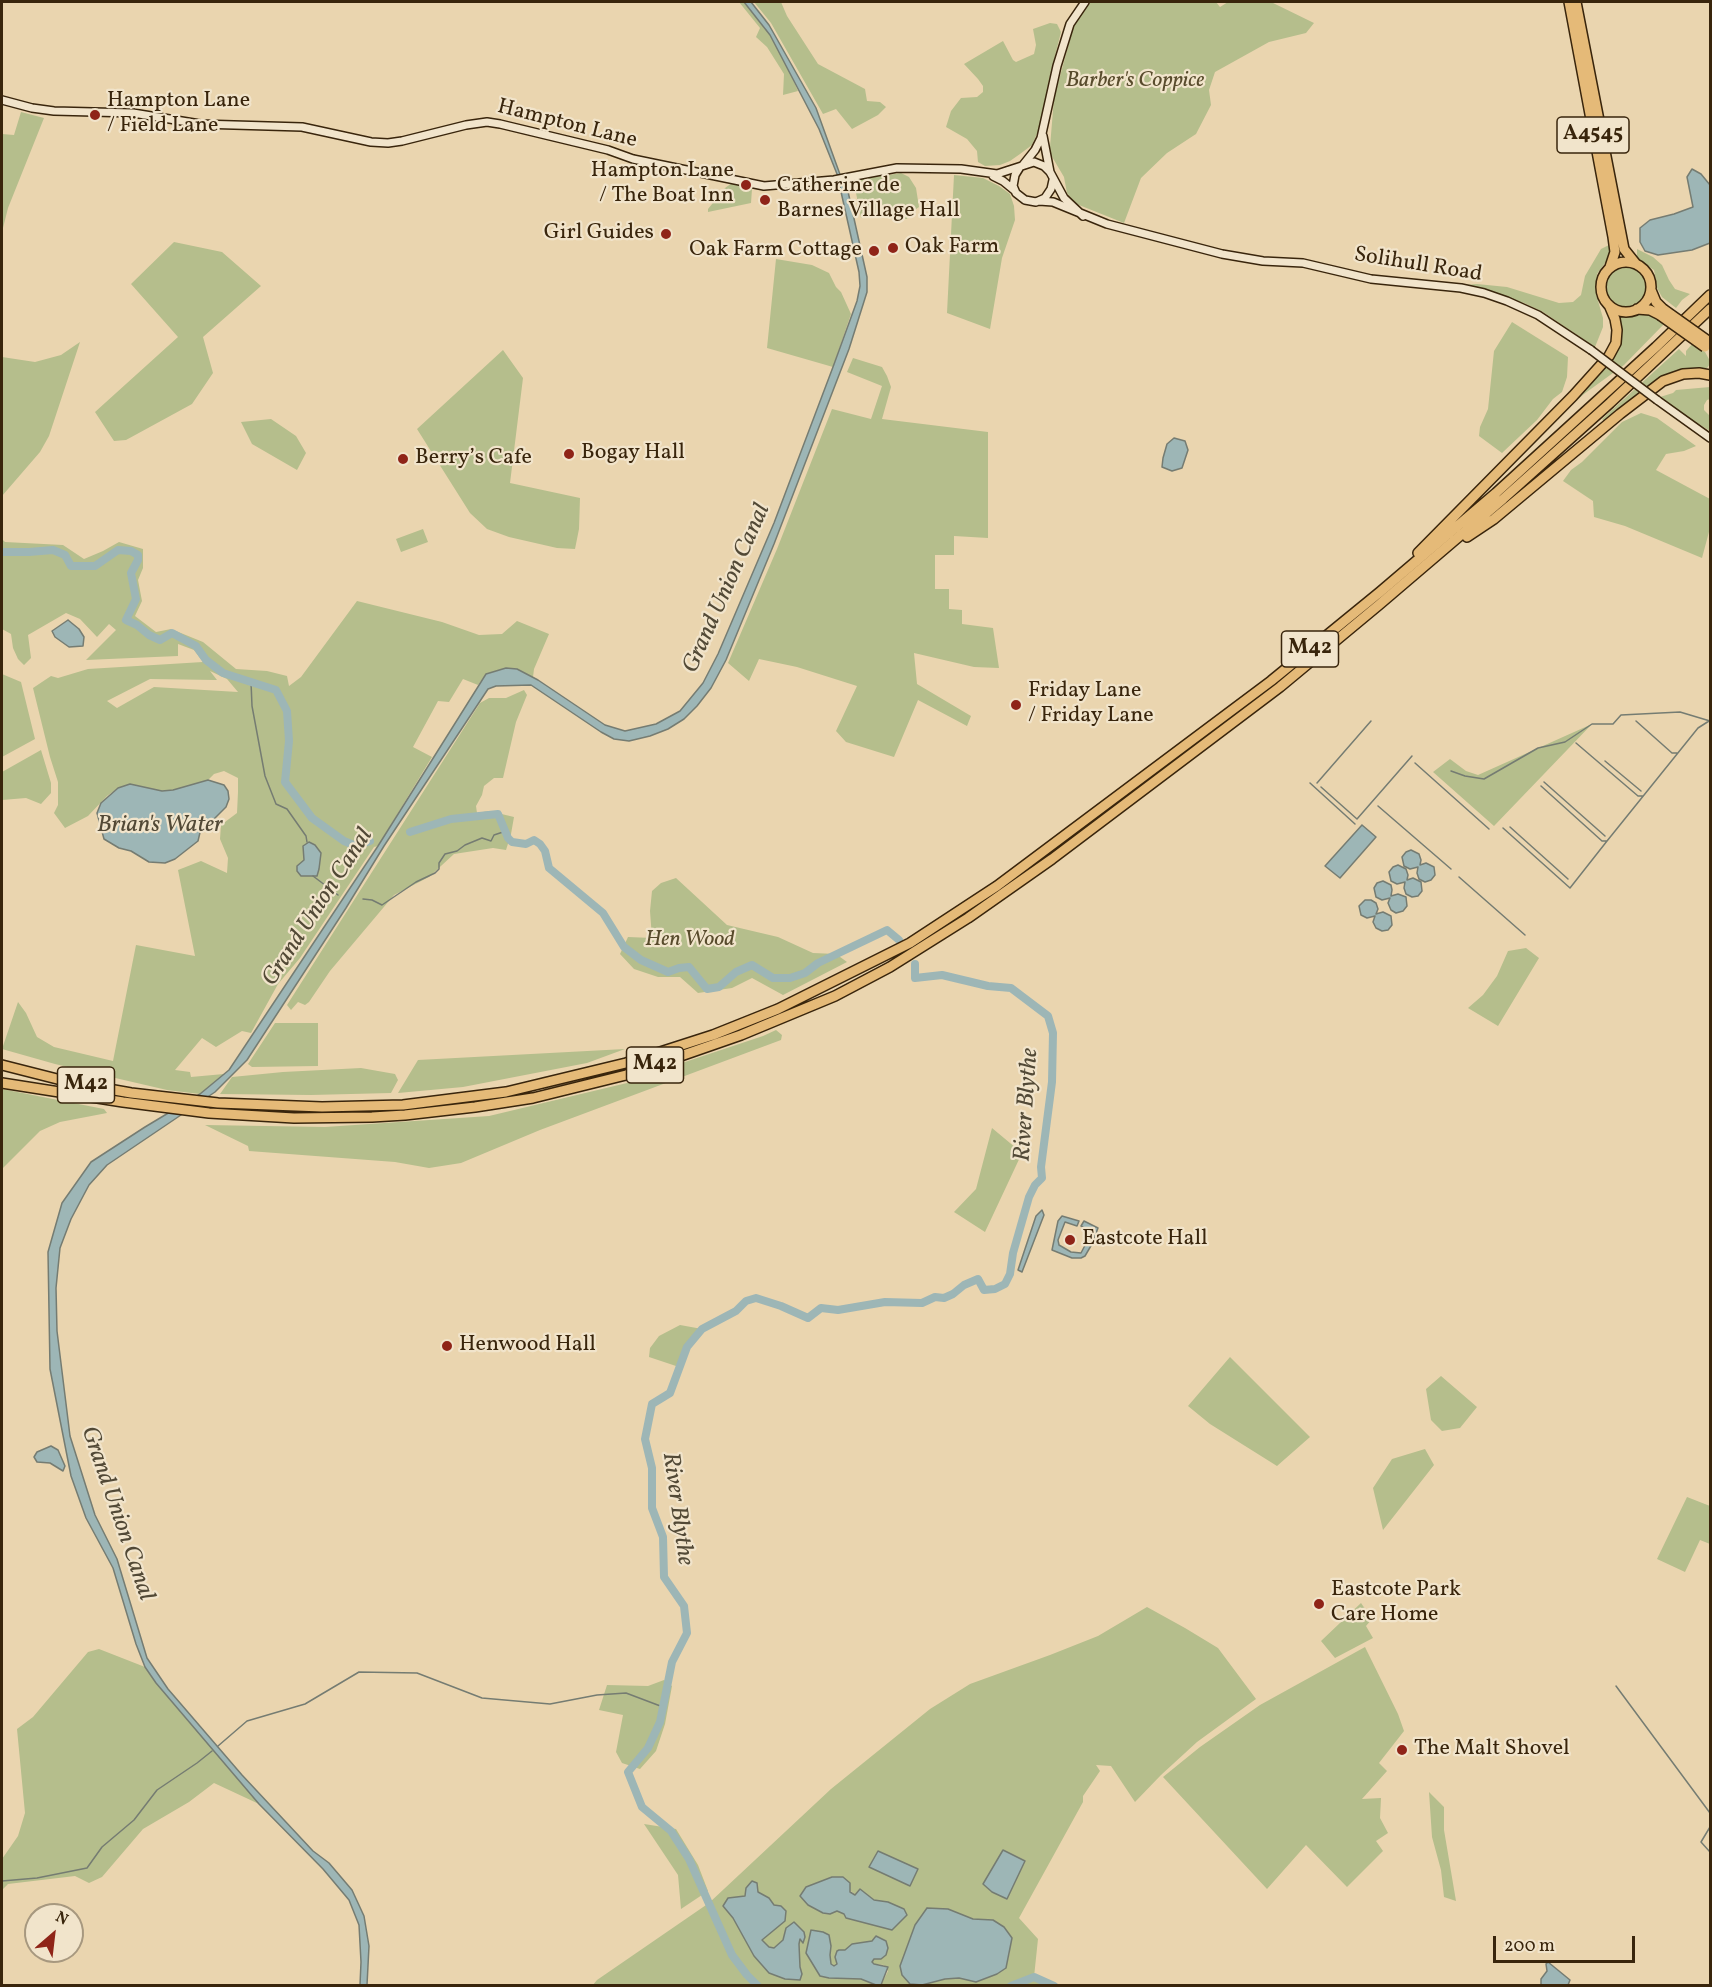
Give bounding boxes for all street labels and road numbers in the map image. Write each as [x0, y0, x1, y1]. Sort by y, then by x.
street label: Hampton Lane [494, 95, 640, 155]
road number: A4545 [1557, 117, 1629, 153]
street label: Solihull Road [1352, 243, 1484, 289]
road number: M42 [1282, 631, 1338, 667]
road number: M42 [626, 1047, 684, 1083]
road number: M42 [58, 1067, 115, 1103]

